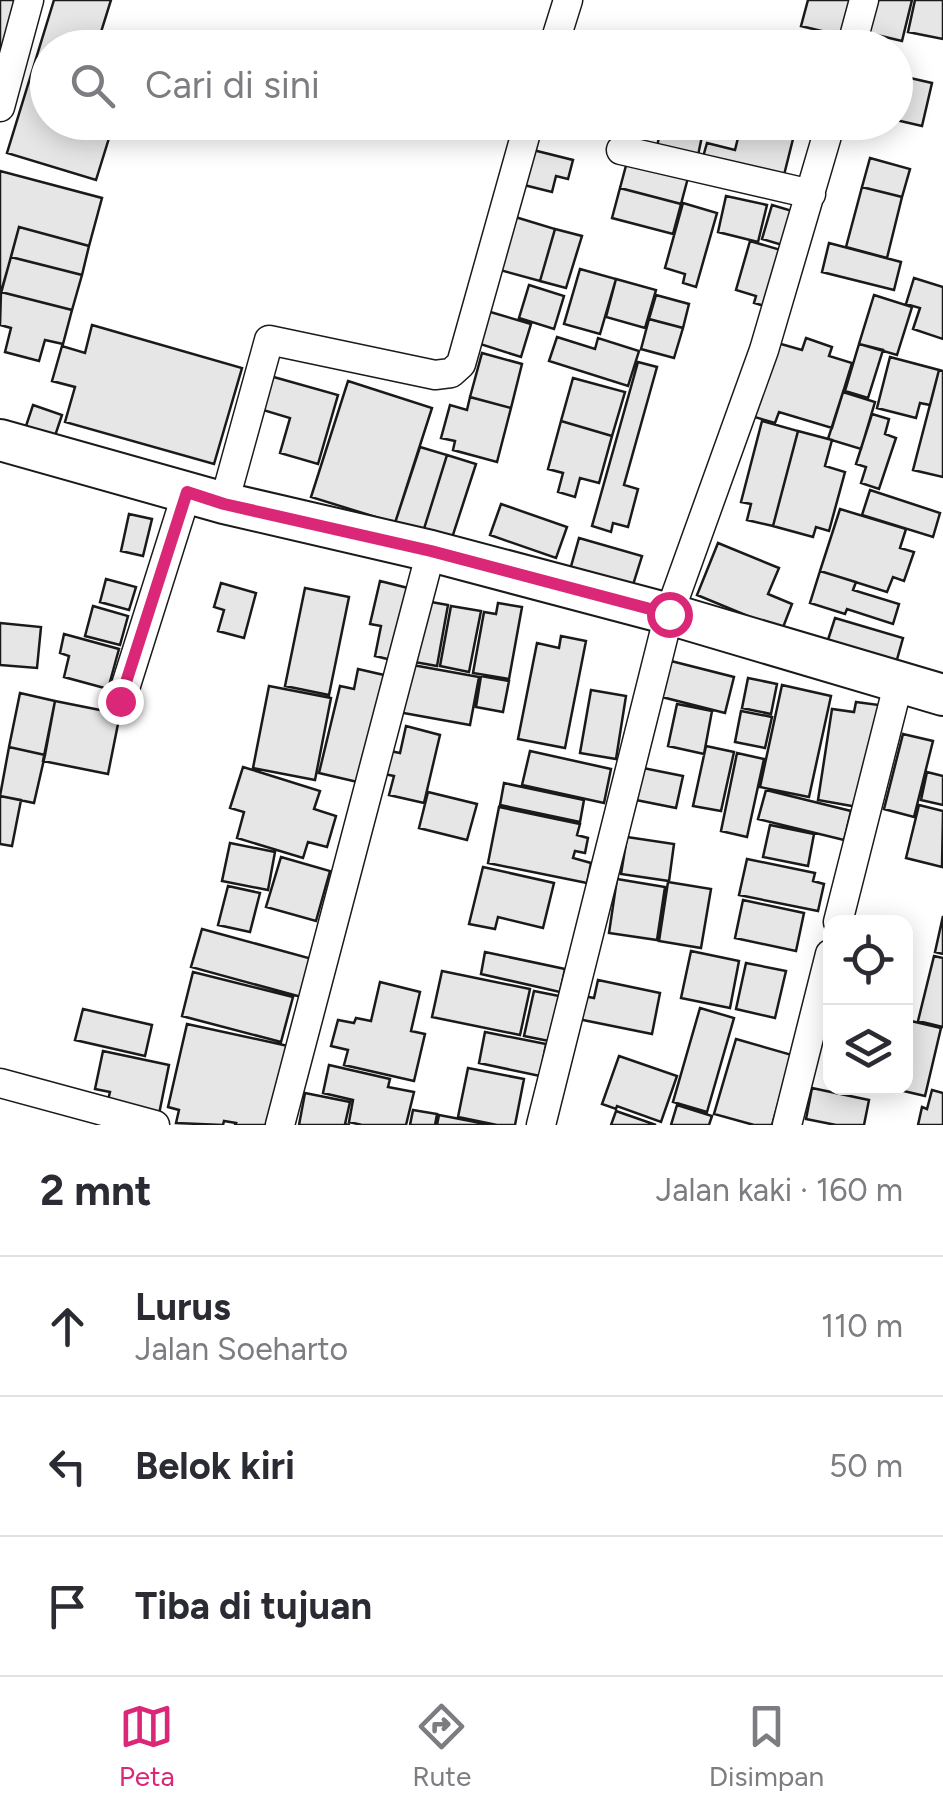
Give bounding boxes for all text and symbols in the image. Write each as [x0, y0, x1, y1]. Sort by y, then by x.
search box [30, 30, 913, 140]
icon: search [65, 58, 120, 113]
text: Cari di sini [145, 62, 320, 108]
route start [647, 592, 693, 638]
route end [98, 679, 144, 725]
map controls [823, 915, 913, 1095]
button: locate [823, 915, 913, 1005]
button: layers [823, 1005, 913, 1095]
text: 2 mnt [40, 1165, 152, 1216]
text: Jalan kaki · 160 m [656, 1171, 903, 1209]
text: Lurus [135, 1284, 231, 1330]
icon: ahead [40, 1299, 95, 1354]
text: 110 m [821, 1307, 903, 1345]
text: Jalan Soeharto [135, 1330, 348, 1368]
icon: left [40, 1439, 95, 1494]
text: Belok kiri [135, 1443, 295, 1489]
text: 50 m [829, 1447, 903, 1485]
icon: arrive [40, 1579, 95, 1634]
text: Tiba di tujuan [135, 1583, 372, 1629]
tab: Peta [119, 1699, 175, 1793]
tab: Rute [412, 1699, 471, 1793]
tab: Disimpan [709, 1699, 824, 1793]

